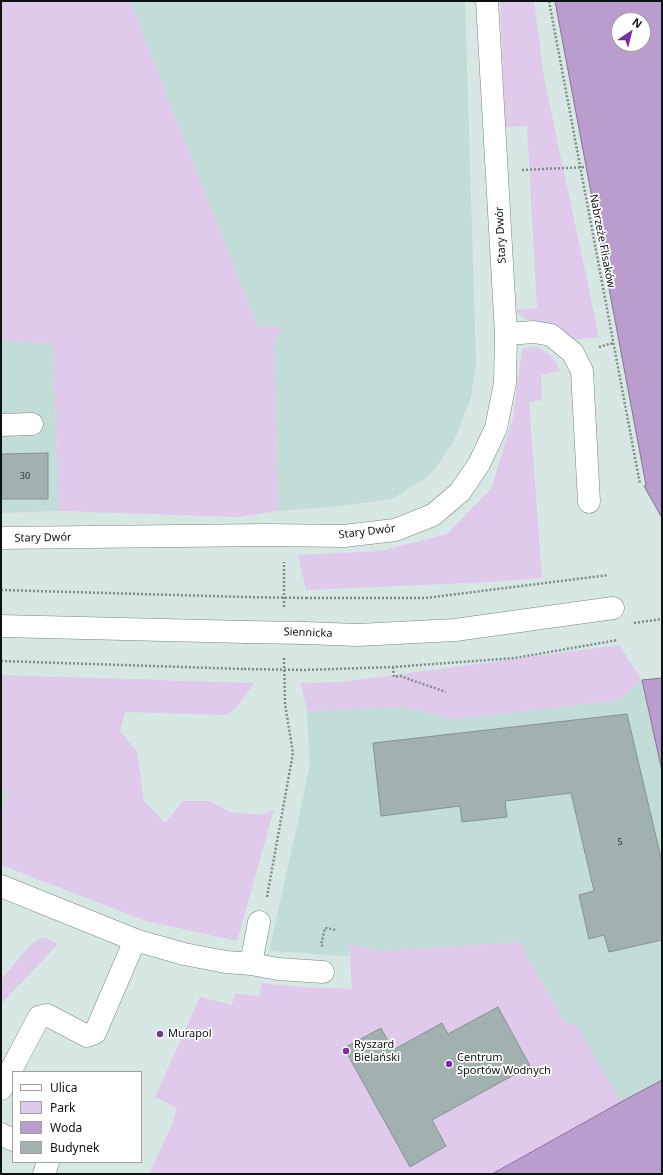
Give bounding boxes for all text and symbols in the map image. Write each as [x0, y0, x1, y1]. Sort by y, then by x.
north arrow [611, 12, 651, 52]
text: N [630, 14, 646, 31]
street label: Nabrzeże Flisaków [586, 193, 618, 289]
street label: Stary Dwór [493, 206, 509, 264]
house number: 30 [20, 471, 30, 481]
street label: Stary Dwór [338, 522, 396, 542]
street label: Stary Dwór [14, 531, 72, 545]
street label: Siennicka [283, 626, 333, 640]
house number: 5 [617, 837, 623, 847]
place label: Murapol [168, 1027, 212, 1041]
marker: Murapol [155, 1029, 165, 1039]
place label: Ryszard Bielański [354, 1038, 400, 1064]
marker: Ryszard Bielański [341, 1046, 351, 1056]
place label: Centrum Sportów Wodnych [457, 1051, 551, 1077]
marker: Centrum Sportów Wodnych [444, 1059, 454, 1069]
legend [12, 1071, 142, 1163]
text: Ulica [50, 1079, 77, 1096]
text: Park [50, 1099, 75, 1116]
text: Woda [50, 1119, 82, 1136]
text: Budynek [50, 1139, 99, 1156]

